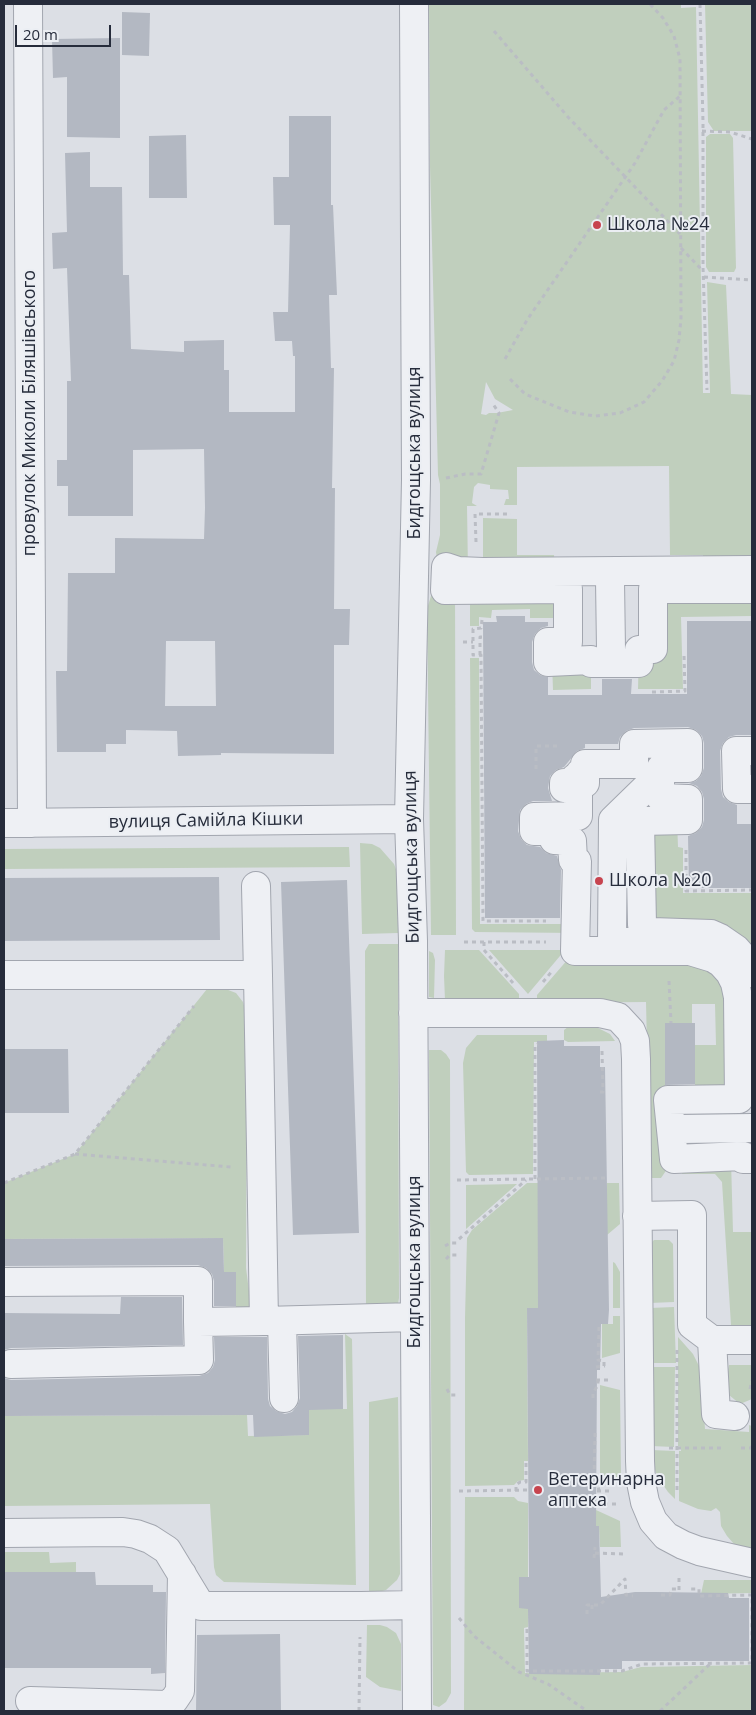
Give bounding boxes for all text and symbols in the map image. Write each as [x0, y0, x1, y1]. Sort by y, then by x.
scale bar [18, 15, 114, 47]
text: 20 m [23, 24, 58, 44]
place label: Школа №24 [607, 214, 710, 236]
marker: Школа №24 [591, 219, 603, 231]
street label: провулок Миколи Біляшівського [19, 270, 41, 556]
street label: Бидгощська вулиця [404, 366, 426, 540]
street label: Бидгощська вулиця [400, 770, 424, 944]
street label: вулиця Самійла Кішки [108, 809, 304, 833]
place label: Школа №20 [609, 870, 712, 892]
marker: Школа №20 [593, 875, 605, 887]
street label: Бидгощська вулиця [404, 1175, 426, 1349]
place label: Ветеринарна аптека [548, 1469, 665, 1512]
marker: Ветеринарна аптека [532, 1484, 544, 1496]

